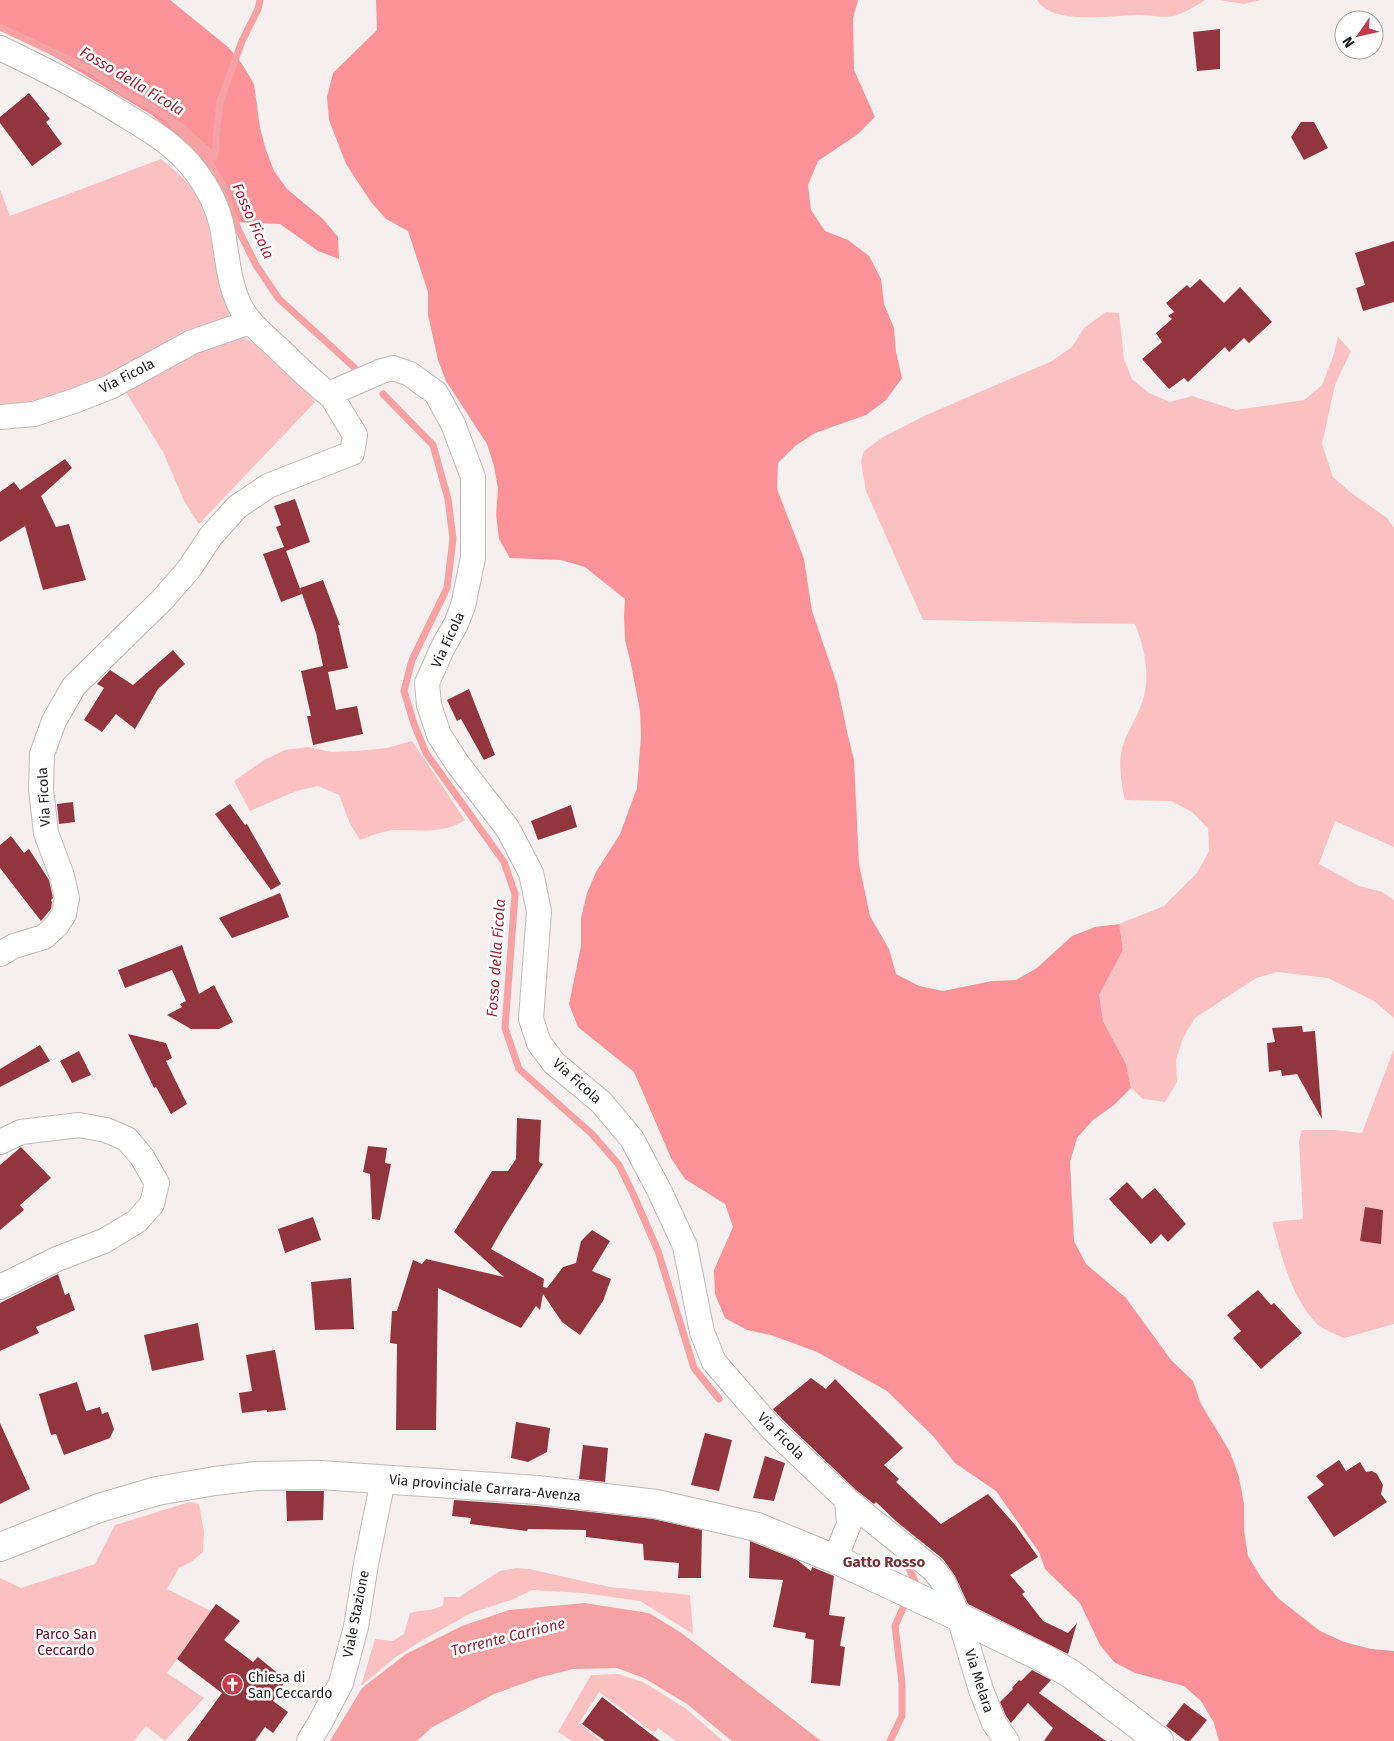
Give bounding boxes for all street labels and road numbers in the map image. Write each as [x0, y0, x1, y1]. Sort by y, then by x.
street label: Via Ficola [97, 355, 157, 397]
street label: Via Ficola [428, 609, 468, 671]
street label: Via Ficola [34, 767, 54, 827]
street label: Via Ficola [549, 1055, 605, 1107]
street label: Via Ficola [754, 1409, 808, 1463]
street label: Via provinciale Carrara-Avenza [388, 1471, 582, 1505]
street label: Viale Stazione [339, 1569, 373, 1659]
street label: Via Melara [961, 1647, 997, 1715]

